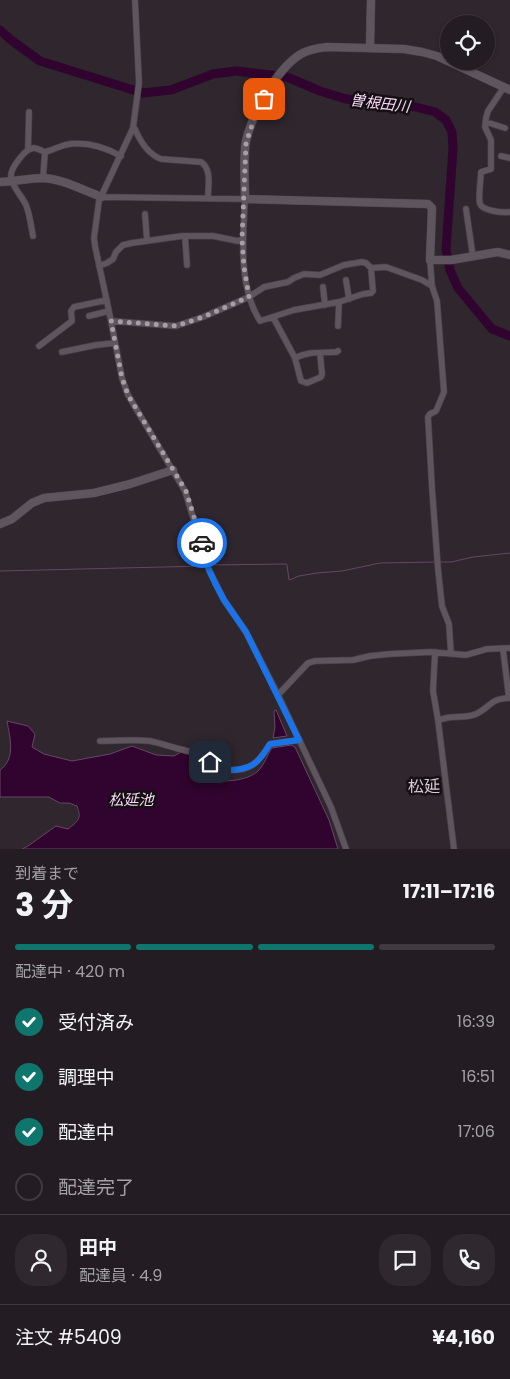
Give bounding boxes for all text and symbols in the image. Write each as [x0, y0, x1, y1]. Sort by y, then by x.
map controls [440, 15, 495, 70]
button: locate [440, 15, 495, 70]
pin [243, 78, 285, 120]
icon: bag [250, 85, 278, 113]
water label: 曽根田川 [349, 89, 413, 117]
courier [177, 518, 227, 568]
icon: car [188, 529, 216, 557]
pin [189, 741, 231, 783]
icon: home [196, 748, 224, 776]
district label: 松延 [408, 775, 440, 798]
water label: 松延池 [108, 789, 155, 810]
text: 到着まで [15, 862, 79, 885]
text: 17:11–17:16 [403, 878, 495, 905]
text: 3 分 [15, 882, 73, 927]
text: 配達中 · 420 m [15, 960, 125, 983]
icon: check [15, 1008, 43, 1036]
text: 受付済み [58, 1009, 134, 1036]
text: 16:39 [457, 1010, 495, 1033]
icon: check [15, 1063, 43, 1091]
text: 調理中 [58, 1064, 115, 1091]
text: 16:51 [461, 1065, 495, 1088]
icon: check [15, 1118, 43, 1146]
text: 配達中 [58, 1119, 115, 1146]
text: 17:06 [458, 1120, 495, 1143]
text: 配達完了 [58, 1174, 134, 1201]
button: person [15, 1234, 67, 1286]
text: 田中 [79, 1234, 117, 1261]
button: chat [379, 1234, 431, 1286]
button: phone [443, 1234, 495, 1286]
text: 配達員 · 4.9 [79, 1264, 162, 1287]
text: 注文 #5409 [15, 1324, 122, 1351]
text: ¥4,160 [432, 1324, 495, 1351]

